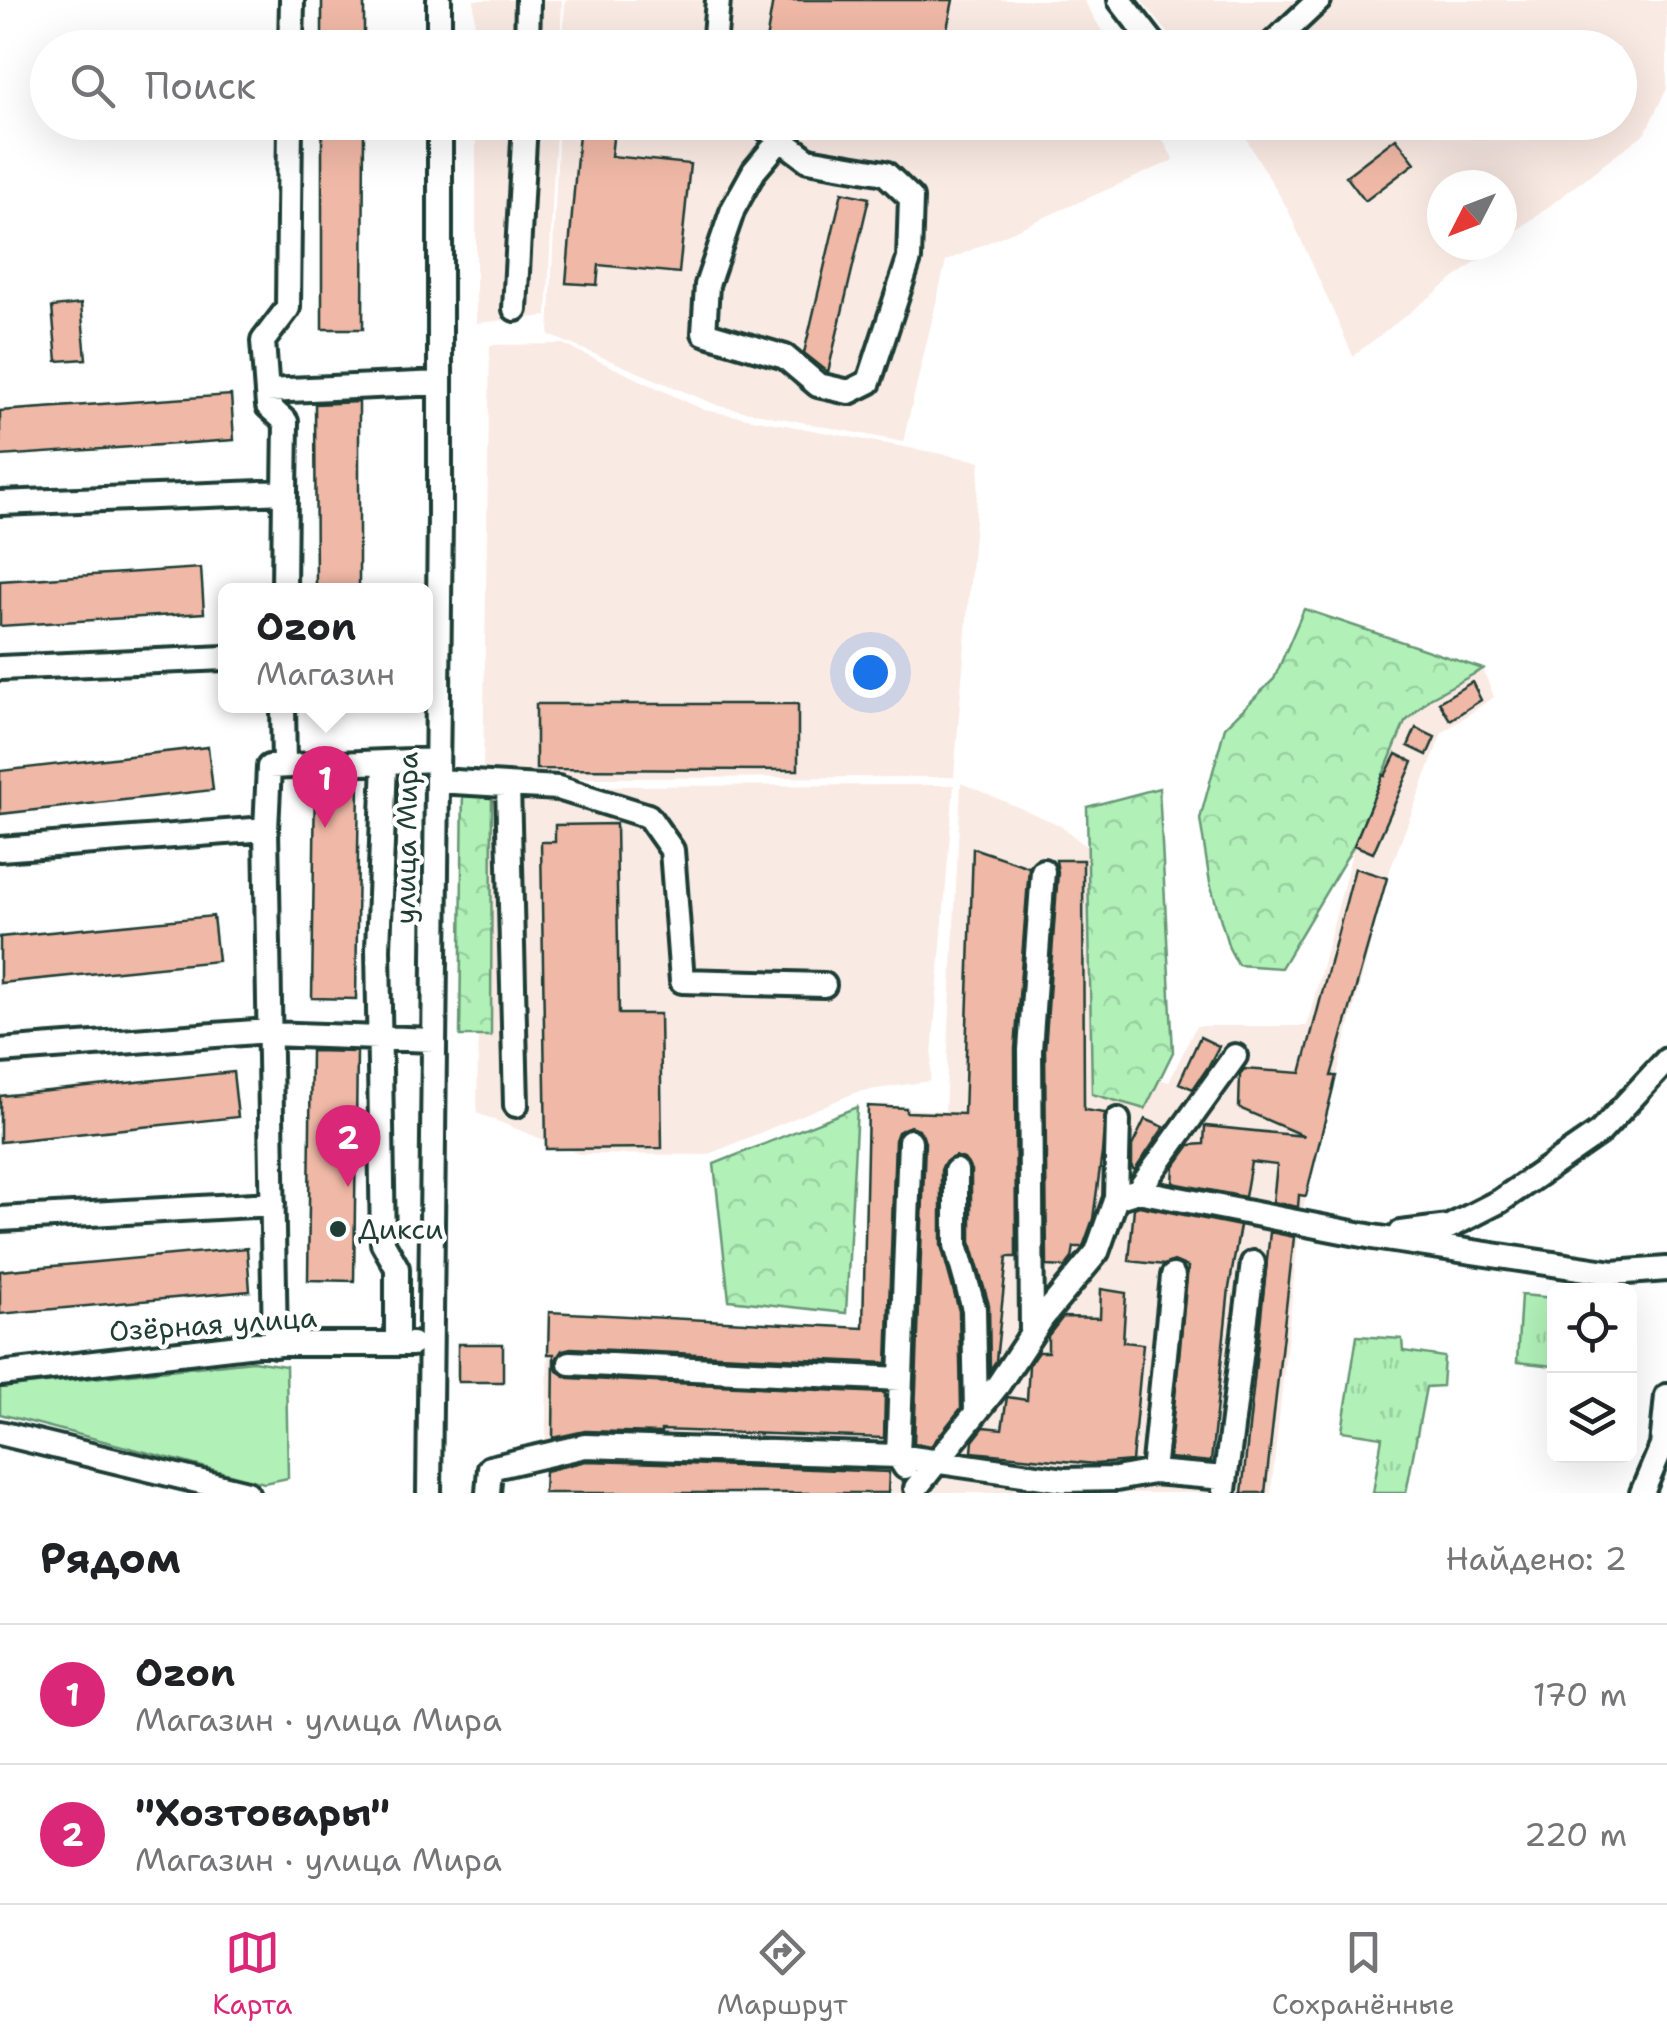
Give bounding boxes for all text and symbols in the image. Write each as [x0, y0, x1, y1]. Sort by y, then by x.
search box [30, 30, 1637, 140]
icon: search [65, 58, 120, 113]
text: Поиск [145, 60, 256, 111]
north arrow [1427, 170, 1517, 260]
popup [218, 583, 433, 713]
text: Ozon [256, 601, 356, 652]
your location [845, 647, 896, 698]
text: Магазин [256, 652, 395, 695]
pin: 1 [292, 746, 358, 828]
street label: улица Мира [385, 751, 427, 925]
pin: 2 [316, 1104, 380, 1187]
place label: Дикси [358, 1210, 443, 1248]
marker: Дикси [327, 1218, 349, 1240]
map controls [1547, 1283, 1637, 1463]
button: locate [1547, 1283, 1637, 1373]
street label: Озёрная улица [108, 1298, 318, 1350]
button: layers [1547, 1373, 1637, 1463]
text: Рядом [40, 1530, 181, 1586]
text: Найдено: 2 [1446, 1537, 1627, 1580]
text: Ozon [135, 1647, 235, 1698]
text: 1 [65, 1673, 80, 1716]
text: 170 m [1533, 1673, 1627, 1716]
text: Магазин · улица Мира [135, 1698, 502, 1741]
text: "Хозтовары" [135, 1787, 390, 1838]
text: 2 [61, 1813, 84, 1856]
text: 220 m [1524, 1813, 1627, 1856]
text: Магазин · улица Мира [135, 1838, 502, 1881]
tab: Карта [212, 1925, 292, 2023]
tab: Маршрут [717, 1925, 847, 2023]
tab: Сохранённые [1272, 1925, 1455, 2023]

